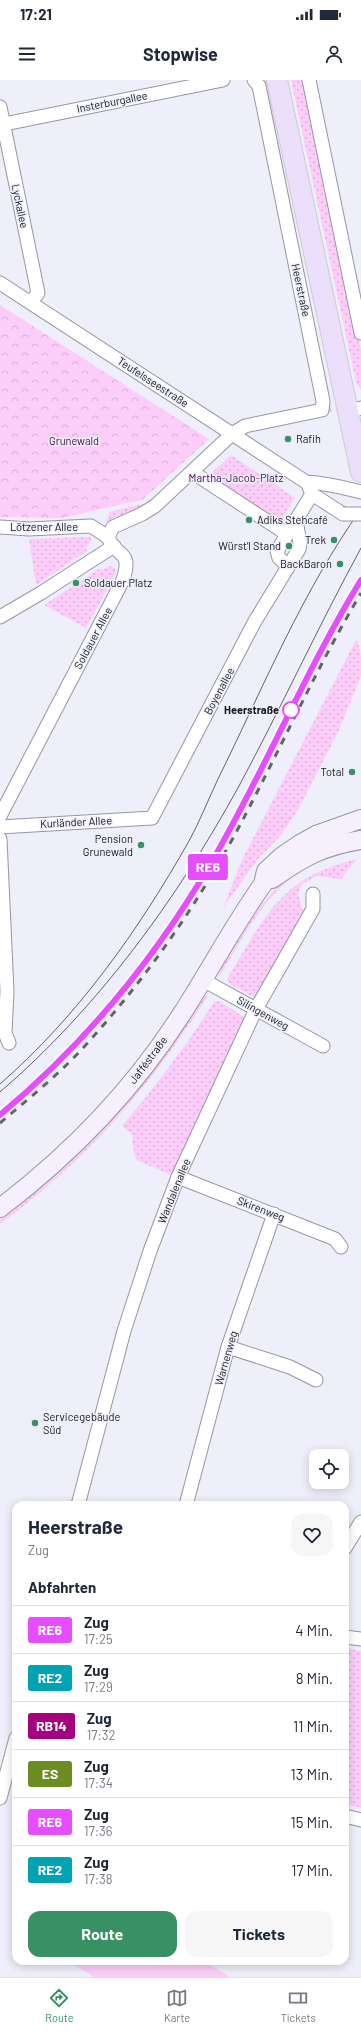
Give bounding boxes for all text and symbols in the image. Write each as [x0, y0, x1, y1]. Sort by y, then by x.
text: 17:21 [20, 5, 52, 23]
icon: menu [16, 43, 38, 65]
text: Stopwise [143, 43, 218, 65]
icon: person [323, 43, 345, 65]
street label: Insterburgallee [75, 88, 149, 115]
street label: Lyckallee [10, 183, 32, 229]
street label: Heerstraße [290, 262, 313, 318]
street label: Teufelsseestraße [115, 354, 191, 409]
place label: Rafih [296, 432, 321, 445]
park label: Grunewald [49, 434, 99, 447]
marker: Rafih [283, 434, 293, 444]
park label: Martha-Jacob-Platz [189, 471, 284, 484]
place label: Adiks Stehcafé [257, 513, 328, 526]
marker: Adiks Stehcafé [244, 515, 254, 525]
street label: Lötzener Allee [10, 520, 78, 533]
place label: Trek [305, 533, 326, 546]
marker: Trek [329, 535, 339, 545]
place label: Würst'l Stand [218, 539, 281, 552]
marker: Würst'l Stand [284, 541, 294, 551]
place label: BackBaron [280, 557, 332, 570]
marker: BackBaron [335, 559, 345, 569]
place label: Soldauer Platz [84, 576, 152, 589]
marker: Soldauer Platz [71, 578, 81, 588]
street label: Soldauer Allee [71, 605, 114, 671]
street label: Boyenallee [201, 665, 237, 717]
marker: Heerstraße [282, 701, 300, 719]
place label: Heerstraße [224, 703, 279, 716]
place label: Total [320, 765, 344, 778]
marker: Total [347, 767, 357, 777]
street label: Kurländer Allee [40, 813, 112, 830]
place label: Pension Grunewald [83, 832, 133, 858]
marker: Pension Grunewald [136, 840, 146, 850]
line badge: RE6 [185, 854, 231, 880]
text: RE6 [196, 858, 220, 875]
street label: Silingenweg [235, 993, 292, 1032]
street label: Jafféstraße [126, 1033, 170, 1086]
street label: Wandalenallee [155, 1156, 193, 1225]
street label: Skirenweg [236, 1194, 287, 1224]
street label: Warnenweg [212, 1329, 239, 1386]
place label: Servicegebäude Süd [43, 1410, 120, 1436]
marker: Servicegebäude Süd [30, 1418, 40, 1428]
map controls [309, 1449, 349, 1489]
button: locate [309, 1449, 349, 1489]
button: heart [291, 1514, 333, 1556]
text: Heerstraße [28, 1515, 123, 1538]
text: Zug [28, 1542, 49, 1558]
text: Abfahrten [28, 1578, 96, 1596]
text: Zug [84, 1613, 109, 1631]
text: RE6 [38, 1621, 62, 1638]
text: 4 Min. [295, 1621, 333, 1639]
text: 17:25 [84, 1631, 113, 1647]
text: Zug [84, 1661, 109, 1679]
text: RE2 [38, 1669, 62, 1686]
text: 8 Min. [296, 1669, 333, 1687]
text: 17:29 [84, 1679, 113, 1695]
text: Zug [87, 1709, 112, 1727]
text: RB14 [36, 1717, 67, 1734]
text: 11 Min. [293, 1717, 333, 1735]
text: 17:32 [87, 1727, 115, 1743]
text: Zug [84, 1757, 109, 1775]
text: ES [42, 1765, 58, 1782]
text: 13 Min. [291, 1765, 333, 1783]
text: 17:34 [84, 1775, 113, 1791]
text: Zug [84, 1805, 109, 1823]
text: RE6 [38, 1813, 62, 1830]
text: 15 Min. [291, 1813, 333, 1831]
text: 17:36 [84, 1823, 113, 1839]
text: Zug [84, 1853, 109, 1871]
text: RE2 [38, 1861, 62, 1878]
text: 17 Min. [291, 1861, 333, 1879]
text: 17:38 [84, 1871, 113, 1887]
button: Route [28, 1911, 177, 1957]
button: Tickets [185, 1911, 333, 1957]
tab: Route [45, 1987, 74, 2024]
tab: Karte [164, 1987, 190, 2024]
tab: Tickets [281, 1987, 316, 2024]

